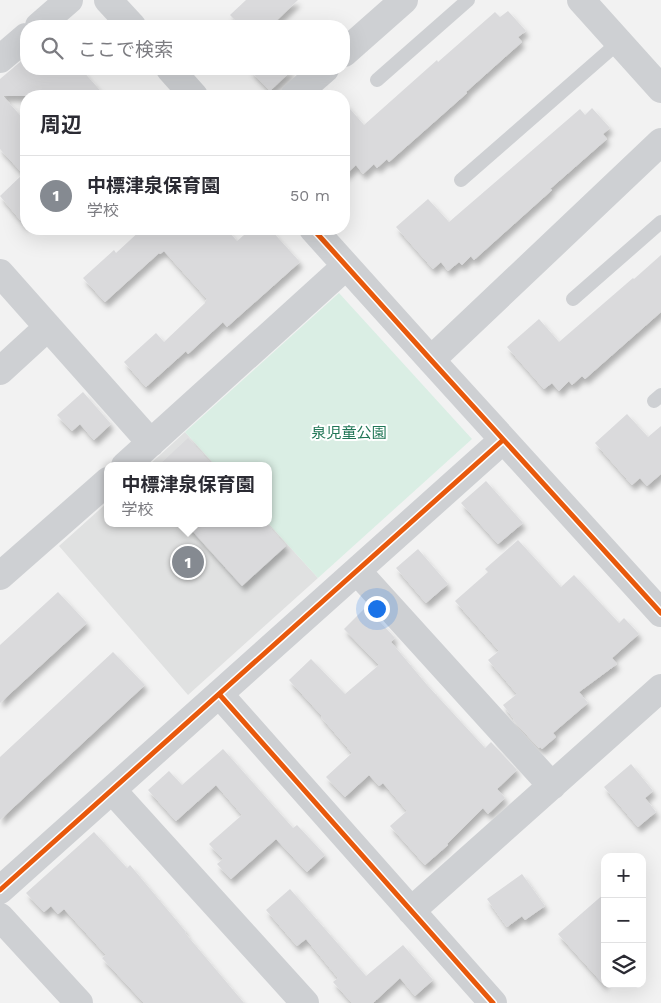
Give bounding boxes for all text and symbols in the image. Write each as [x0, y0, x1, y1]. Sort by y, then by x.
search box [20, 20, 350, 75]
icon: search [38, 34, 66, 62]
text: ここで検索 [78, 38, 173, 61]
text: 周辺 [40, 112, 82, 137]
text: 中標津泉保育園 [87, 174, 220, 197]
text: 1 [53, 186, 59, 205]
text: 50 m [290, 186, 330, 205]
text: 学校 [87, 201, 119, 220]
park label: 泉児童公園 [311, 424, 387, 442]
popup [104, 462, 272, 527]
text: 中標津泉保育園 [121, 473, 255, 496]
text: 学校 [121, 500, 154, 519]
pin: 1 [172, 543, 204, 581]
your location [364, 596, 390, 622]
map controls [601, 853, 646, 988]
button: + [601, 853, 646, 898]
button: − [601, 898, 646, 943]
button: layers [601, 943, 646, 988]

